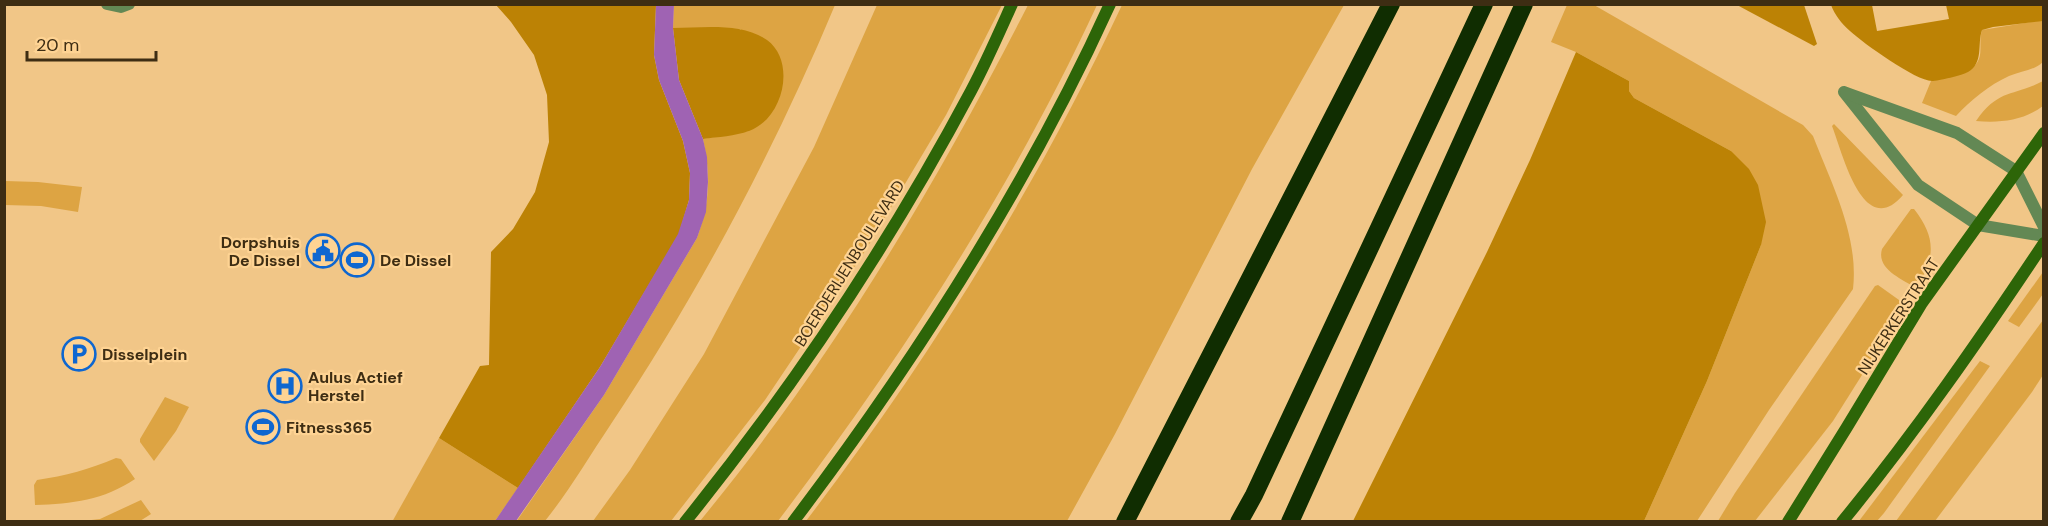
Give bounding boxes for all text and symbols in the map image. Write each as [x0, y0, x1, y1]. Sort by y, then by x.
scale bar [27, 24, 156, 62]
text: 20 m [36, 33, 79, 57]
street label: BOERDERIJENBOULEVARD [790, 176, 909, 350]
place label: Dorpshuis De Dissel [221, 232, 300, 271]
public building icon: Dorpshuis De Dissel [305, 233, 341, 269]
sports icon: De Dissel [339, 242, 375, 278]
place label: De Dissel [380, 250, 451, 271]
street label: NIJKERKERSTRAAT [1853, 254, 1944, 379]
parking icon: Disselplein [61, 336, 97, 372]
place label: Disselplein [102, 344, 187, 365]
place label: Aulus Actief Herstel [308, 367, 403, 406]
hospital icon: Aulus Actief Herstel [267, 368, 303, 404]
sports icon: Fitness365 [245, 409, 281, 445]
place label: Fitness365 [286, 417, 372, 438]

